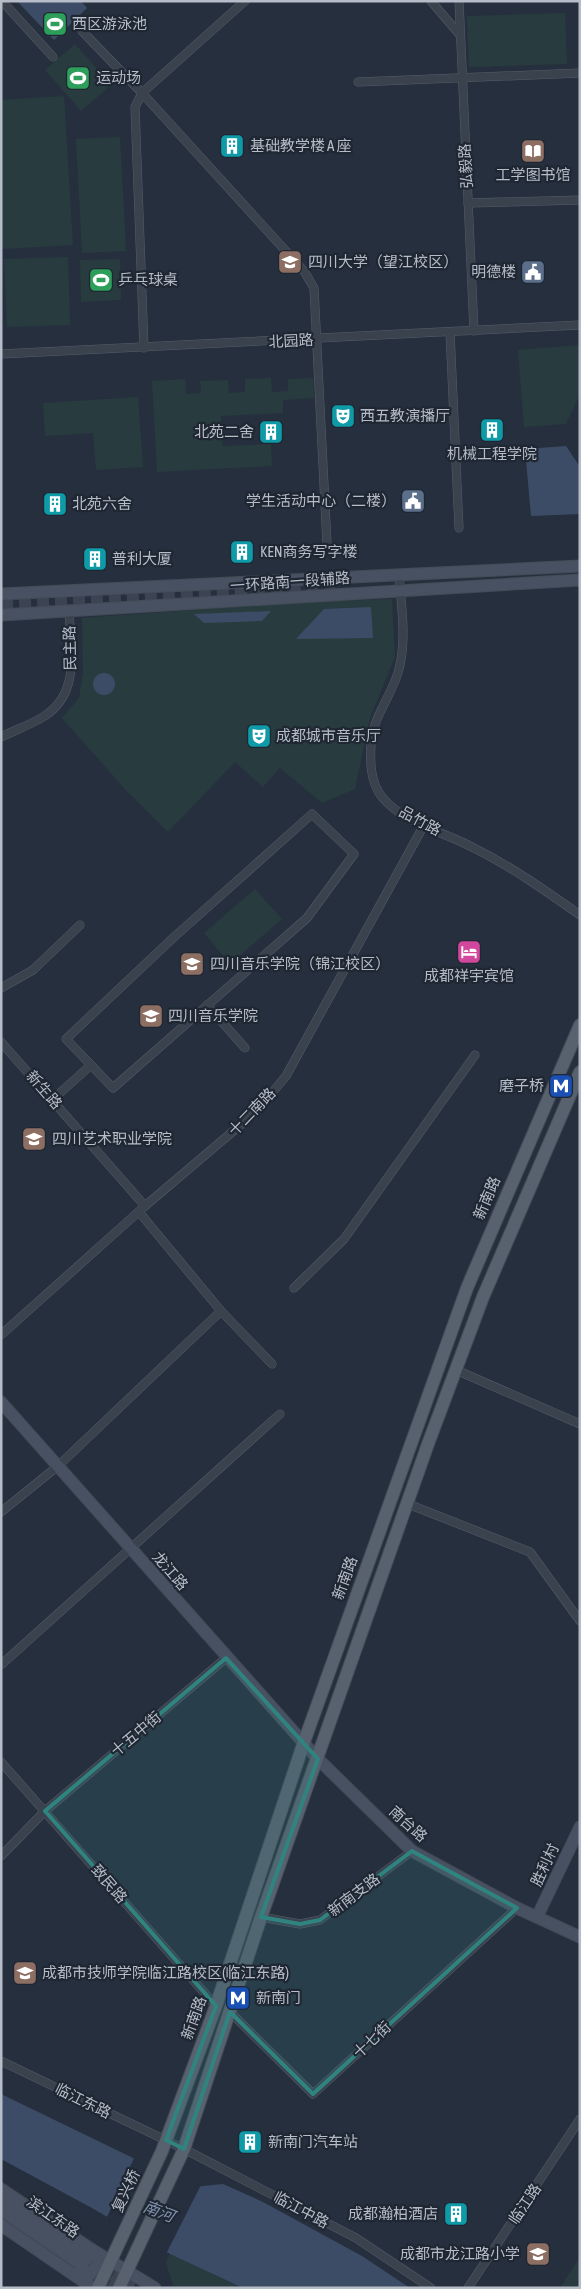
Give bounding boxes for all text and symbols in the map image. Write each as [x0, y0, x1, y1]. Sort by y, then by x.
sports icon: 西区游泳池 [42, 11, 68, 37]
place label: 西区游泳池 [72, 15, 147, 32]
sports icon: 运动场 [65, 65, 91, 91]
place label: 运动场 [96, 69, 141, 86]
building icon: 基础教学楼 A 座 [219, 133, 245, 159]
place label: 基础教学楼 A 座 [250, 137, 351, 154]
library icon: 工学图书馆 [520, 138, 546, 164]
street label: 弘毅路 [456, 143, 475, 189]
place label: 工学图书馆 [495, 166, 571, 183]
school or university icon: 四川大学（望江校区） [277, 249, 303, 275]
place label: 四川大学（望江校区） [308, 253, 458, 270]
public building icon: 明德楼 [520, 259, 546, 285]
place label: 明德楼 [471, 263, 516, 280]
sports icon: 乒乓球桌 [88, 267, 114, 293]
place label: 乒乓球桌 [118, 271, 178, 288]
street label: 北园路 [268, 331, 314, 350]
theatre icon: 西五教演播厅 [330, 403, 356, 429]
place label: 西五教演播厅 [360, 407, 450, 424]
building icon: 机械工程学院 [479, 417, 505, 443]
building icon: 北苑二舍 [258, 419, 284, 445]
place label: 北苑二舍 [194, 423, 254, 440]
place label: 机械工程学院 [447, 445, 537, 462]
public building icon: 学生活动中心（二楼） [400, 488, 426, 514]
building icon: 北苑六舍 [42, 491, 68, 517]
place label: 学生活动中心（二楼） [246, 492, 396, 509]
place label: 北苑六舍 [72, 495, 132, 512]
building icon: KEN商务写字楼 [229, 539, 255, 565]
place label: KEN商务写字楼 [260, 543, 358, 560]
building icon: 普利大厦 [82, 546, 108, 572]
place label: 普利大厦 [112, 550, 172, 567]
street label: 一环路南一段辅路 [230, 569, 350, 594]
street label: 民主路 [61, 625, 78, 671]
theatre icon: 成都城市音乐厅 [246, 723, 272, 749]
place label: 成都城市音乐厅 [276, 727, 381, 744]
street label: 品竹路 [396, 802, 444, 839]
hotel icon: 成都祥宇宾馆 [456, 939, 482, 965]
school or university icon: 四川音乐学院（锦江校区） [179, 951, 205, 977]
place label: 四川音乐学院（锦江校区） [210, 955, 390, 972]
place label: 成都祥宇宾馆 [424, 967, 514, 984]
school or university icon: 四川音乐学院 [138, 1003, 164, 1029]
place label: 四川音乐学院 [168, 1007, 258, 1024]
street label: 新生路 [23, 1067, 66, 1112]
metro station icon: 磨子桥 [548, 1073, 574, 1099]
place label: 磨子桥 [499, 1077, 544, 1094]
street label: 十二南路 [225, 1084, 279, 1139]
school or university icon: 四川艺术职业学院 [21, 1126, 47, 1152]
place label: 四川艺术职业学院 [52, 1130, 172, 1147]
street label: 新南路 [470, 1174, 503, 1222]
street label: 龙江路 [149, 1548, 192, 1593]
street label: 新南路 [329, 1554, 360, 1602]
street label: 十五中街 [107, 1708, 164, 1759]
street label: 南台路 [386, 1802, 431, 1845]
street label: 胜利村 [527, 1841, 562, 1889]
street label: 致民路 [88, 1861, 131, 1906]
street label: 新南支路 [325, 1870, 383, 1919]
school or university icon: 成都市技师学院临江路校区(临江东路) [12, 1960, 38, 1986]
place label: 成都市技师学院临江路校区(临江东路) [42, 1964, 289, 1981]
metro station icon: 新南门 [225, 1985, 251, 2011]
place label: 新南门 [256, 1989, 301, 2006]
street label: 新南路 [178, 1994, 209, 2042]
street label: 十七街 [349, 2018, 394, 2061]
street label: 临江东路 [53, 2080, 114, 2121]
building icon: 新南门汽车站 [237, 2129, 263, 2155]
place label: 新南门汽车站 [268, 2133, 358, 2150]
street label: 复兴桥 [108, 2167, 143, 2215]
street label: 临江路 [505, 2180, 544, 2227]
street label: 临江中路 [271, 2188, 332, 2231]
street label: 滨江东路 [24, 2192, 83, 2241]
water label: 南河 [141, 2197, 180, 2226]
building icon: 成都瀚柏酒店 [443, 2201, 469, 2227]
place label: 成都瀚柏酒店 [348, 2205, 438, 2222]
school or university icon: 成都市龙江路小学 [525, 2241, 551, 2267]
place label: 成都市龙江路小学 [400, 2245, 520, 2262]

